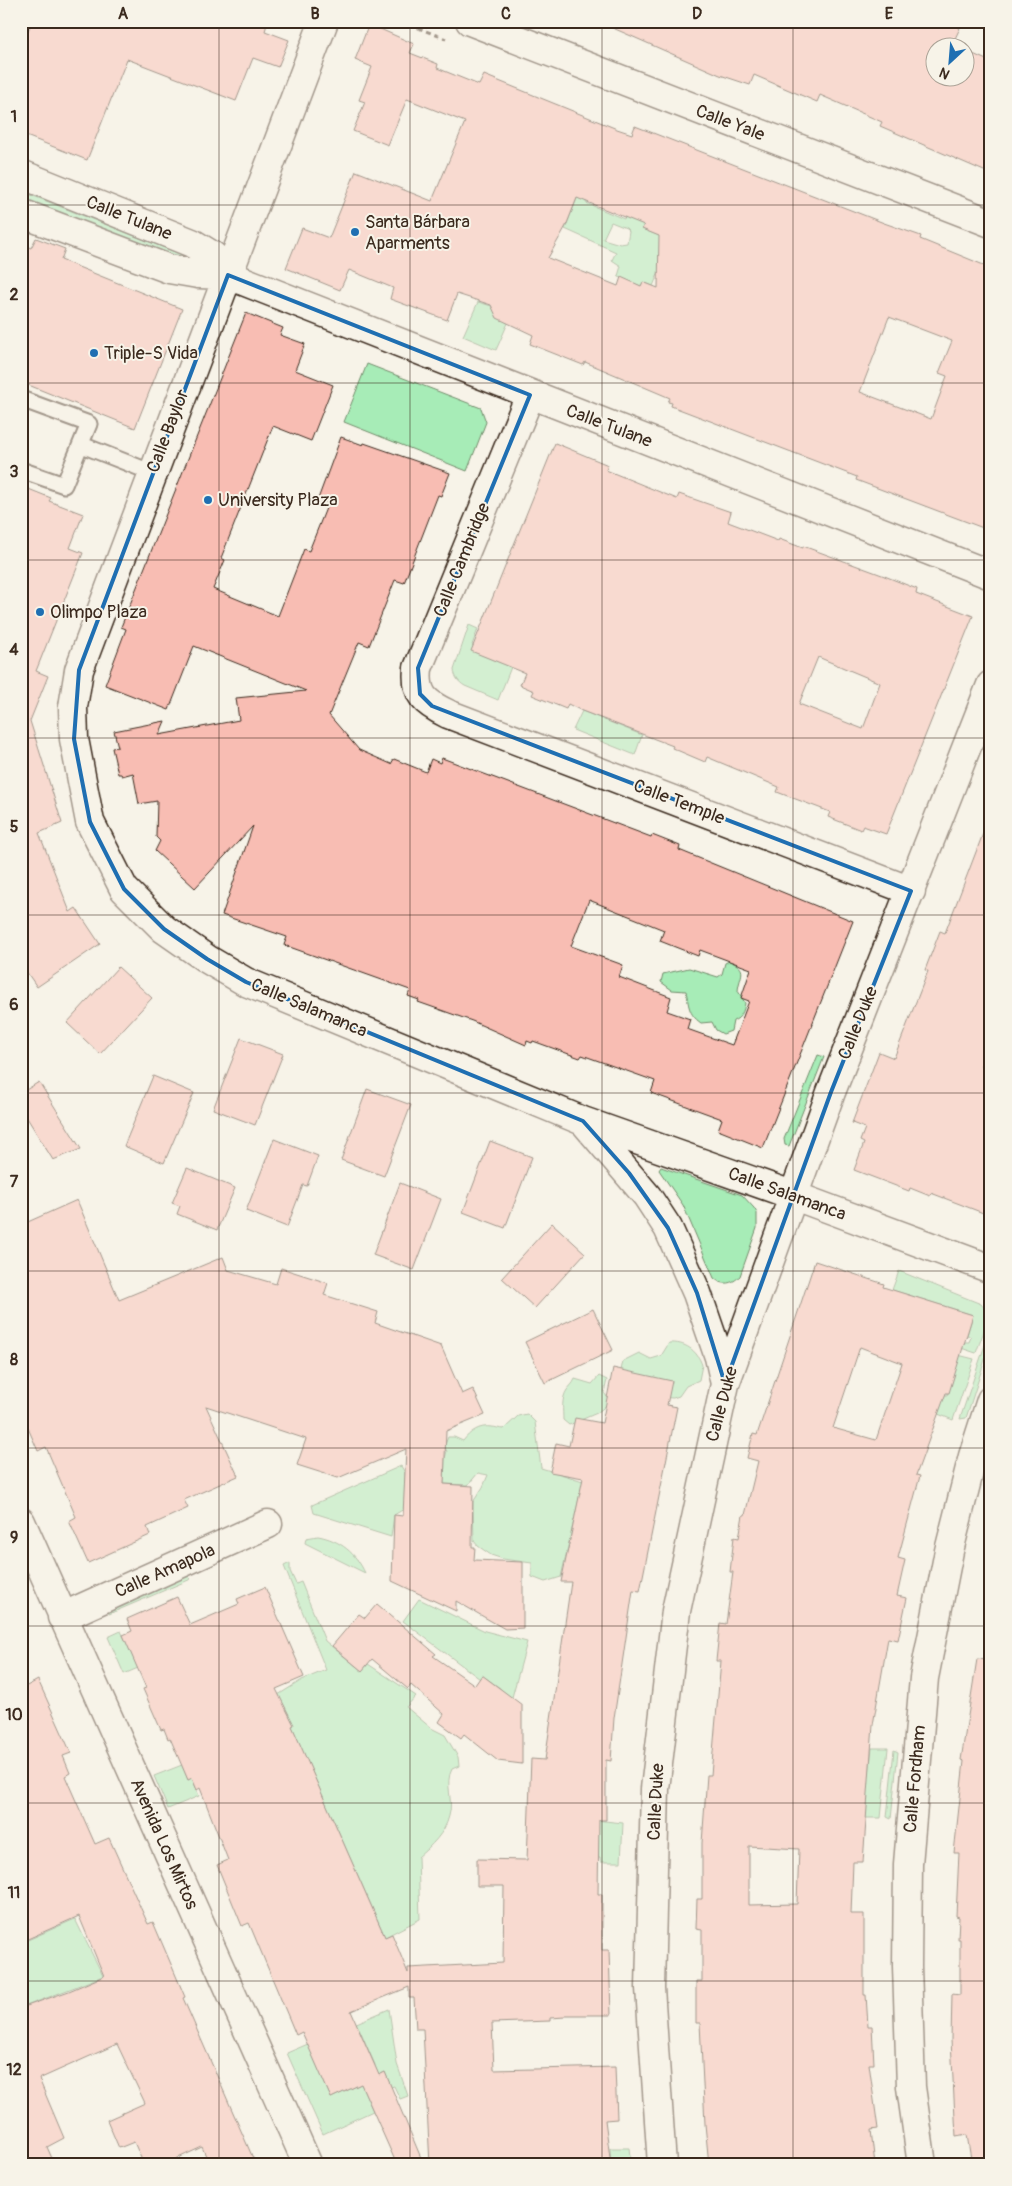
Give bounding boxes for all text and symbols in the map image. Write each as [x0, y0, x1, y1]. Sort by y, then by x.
text: A [118, 4, 129, 24]
text: B [310, 4, 320, 24]
text: C [501, 4, 511, 24]
text: D [692, 4, 702, 24]
text: E [885, 4, 894, 24]
north arrow [924, 38, 974, 88]
text: N [937, 64, 953, 83]
street label: Calle Yale [692, 99, 768, 147]
text: 1 [11, 107, 17, 127]
street label: Calle Tulane [83, 190, 175, 246]
place label: Santa Bárbara Aparments [365, 211, 470, 255]
marker: Santa Bárbara Aparments [349, 226, 361, 238]
text: 2 [10, 285, 19, 305]
place label: Triple-S Vida [104, 342, 198, 365]
marker: Triple-S Vida [88, 347, 100, 359]
street label: Calle Baylor [142, 386, 195, 476]
street label: Calle Tulane [563, 399, 655, 453]
text: 3 [10, 462, 19, 482]
place label: University Plaza [218, 489, 338, 512]
marker: University Plaza [202, 494, 214, 506]
street label: Calle Cambridge [429, 499, 495, 621]
place label: Olimpo Plaza [50, 601, 147, 624]
marker: Olimpo Plaza [34, 606, 46, 618]
text: 4 [9, 640, 19, 660]
street label: Calle Temple [630, 774, 728, 830]
text: 5 [10, 817, 19, 837]
street label: Calle Salamanca [248, 973, 370, 1043]
street label: Calle Duke [833, 983, 883, 1063]
text: 6 [9, 995, 19, 1015]
street label: Calle Salamanca [725, 1162, 849, 1226]
text: 7 [10, 1172, 19, 1192]
text: 8 [10, 1350, 18, 1370]
street label: Calle Duke [701, 1364, 743, 1444]
text: 9 [10, 1528, 18, 1548]
street label: Calle Amapola [111, 1539, 219, 1603]
text: 10 [5, 1705, 23, 1725]
street label: Calle Fordham [899, 1724, 931, 1834]
street label: Calle Duke [642, 1763, 670, 1841]
street label: Avenida Los Mirtos [125, 1775, 203, 1913]
text: 11 [8, 1883, 20, 1903]
text: 12 [6, 2060, 22, 2080]

